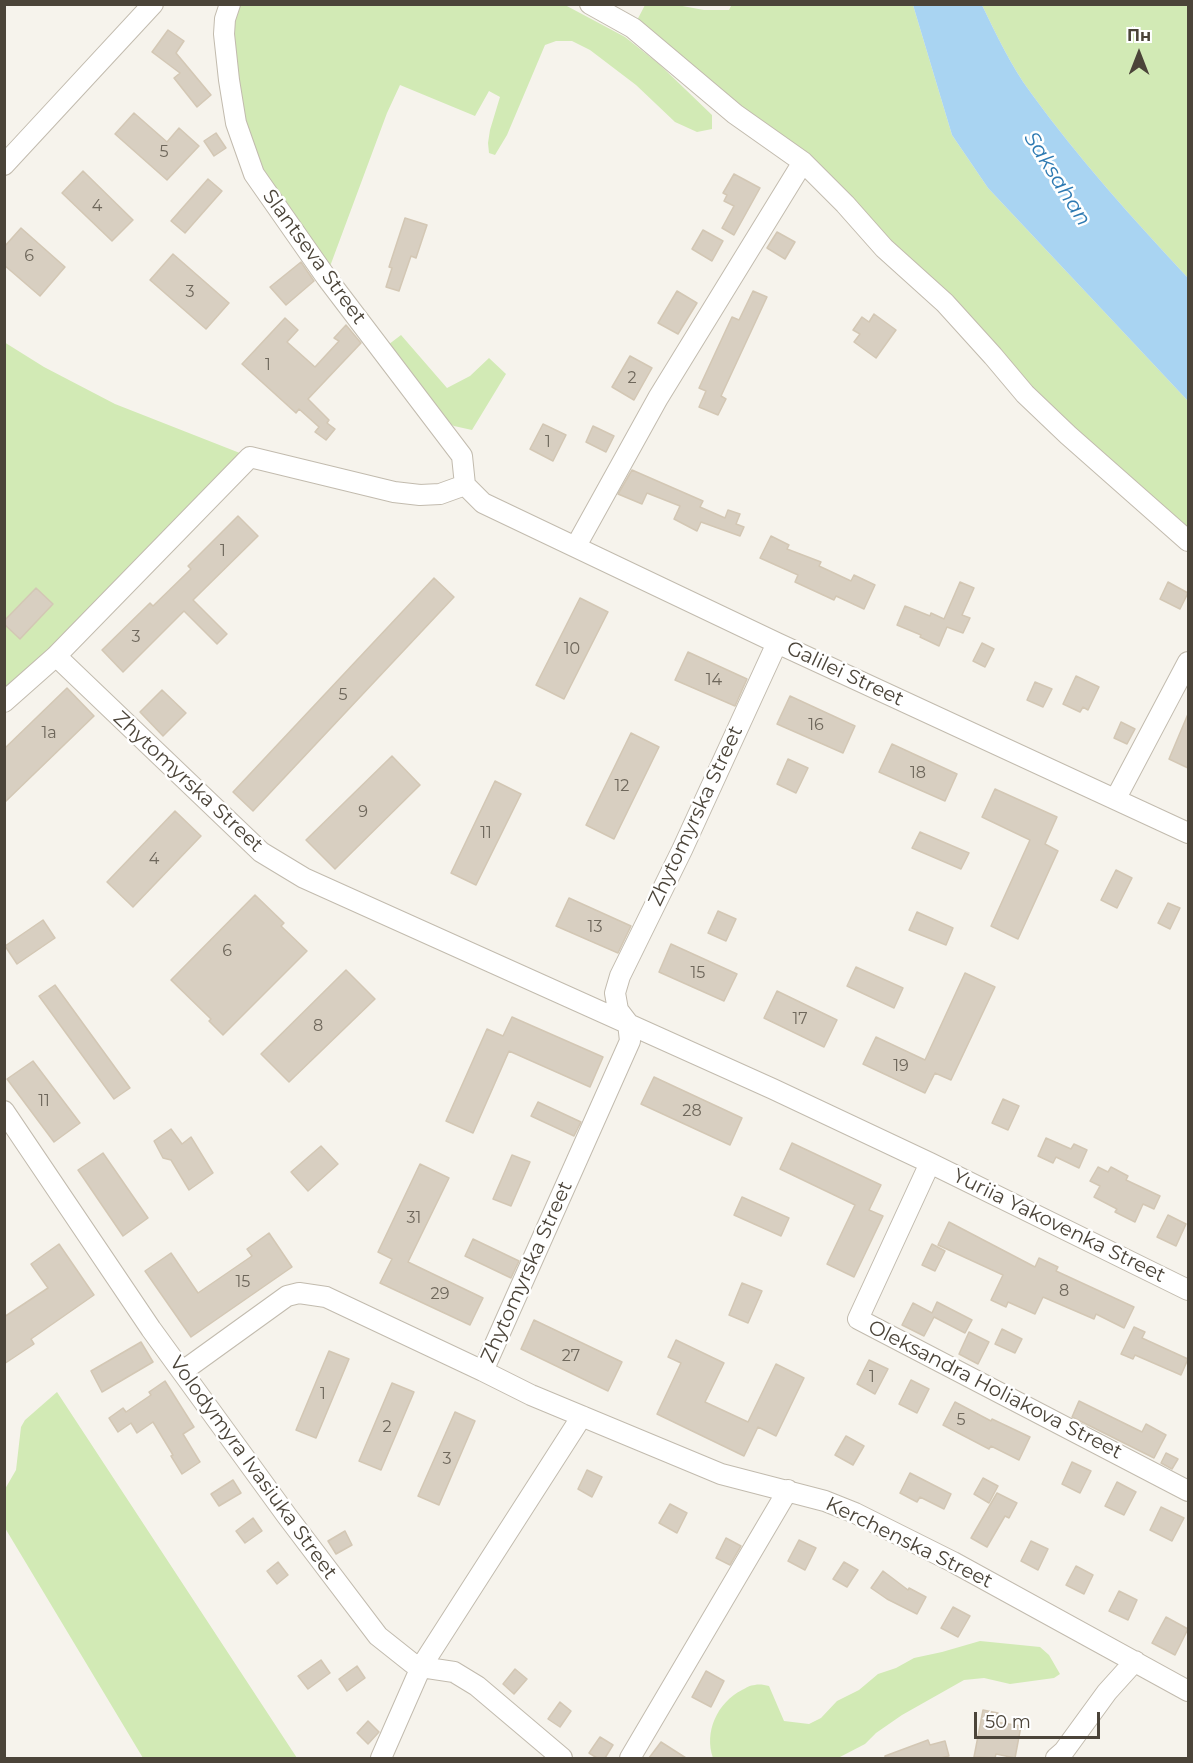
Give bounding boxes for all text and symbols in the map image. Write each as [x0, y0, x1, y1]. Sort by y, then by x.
north arrow [1109, 24, 1169, 84]
text: Пн [1127, 26, 1151, 45]
water label: Saksahan [1018, 127, 1096, 231]
house number: 5 [159, 142, 169, 162]
street label: Slantseva Street [257, 185, 371, 329]
house number: 4 [92, 196, 102, 216]
house number: 6 [24, 246, 34, 266]
house number: 3 [185, 282, 195, 302]
house number: 1 [265, 355, 271, 375]
house number: 2 [627, 368, 637, 388]
house number: 1 [545, 432, 551, 452]
house number: 1 [220, 541, 226, 561]
house number: 3 [131, 627, 141, 647]
street label: Galilei Street [783, 636, 907, 712]
house number: 10 [564, 639, 580, 659]
house number: 14 [706, 670, 722, 690]
house number: 5 [338, 685, 348, 705]
street label: Zhytomyrska Street [108, 706, 268, 858]
house number: 16 [808, 715, 824, 735]
street label: Zhytomyrska Street [644, 722, 748, 910]
house number: 1а [41, 723, 57, 743]
house number: 18 [910, 763, 926, 783]
house number: 12 [615, 776, 629, 796]
house number: 9 [358, 802, 368, 822]
house number: 11 [480, 823, 492, 843]
house number: 4 [149, 849, 159, 869]
house number: 13 [588, 917, 602, 937]
house number: 6 [222, 941, 232, 961]
house number: 15 [691, 963, 705, 983]
house number: 17 [792, 1009, 808, 1029]
house number: 8 [313, 1016, 323, 1036]
house number: 19 [893, 1056, 909, 1076]
house number: 11 [38, 1091, 50, 1111]
house number: 28 [682, 1101, 702, 1121]
street label: Yuriia Yakovenka Street [949, 1164, 1169, 1288]
street label: Zhytomyrska Street [476, 1178, 578, 1366]
house number: 31 [407, 1208, 421, 1228]
house number: 15 [236, 1272, 250, 1292]
house number: 8 [1059, 1281, 1069, 1301]
house number: 29 [431, 1284, 449, 1304]
street label: Oleksandra Holiakova Street [864, 1315, 1126, 1465]
house number: 27 [562, 1346, 580, 1366]
street label: Volodymyra Ivasiuka Street [164, 1352, 342, 1584]
house number: 1 [869, 1367, 875, 1387]
house number: 1 [320, 1384, 326, 1404]
house number: 5 [956, 1410, 966, 1430]
house number: 2 [382, 1417, 392, 1437]
house number: 3 [442, 1449, 452, 1469]
street label: Kerchenska Street [822, 1492, 996, 1594]
scale bar [977, 1700, 1103, 1738]
text: 50 m [985, 1711, 1031, 1733]

